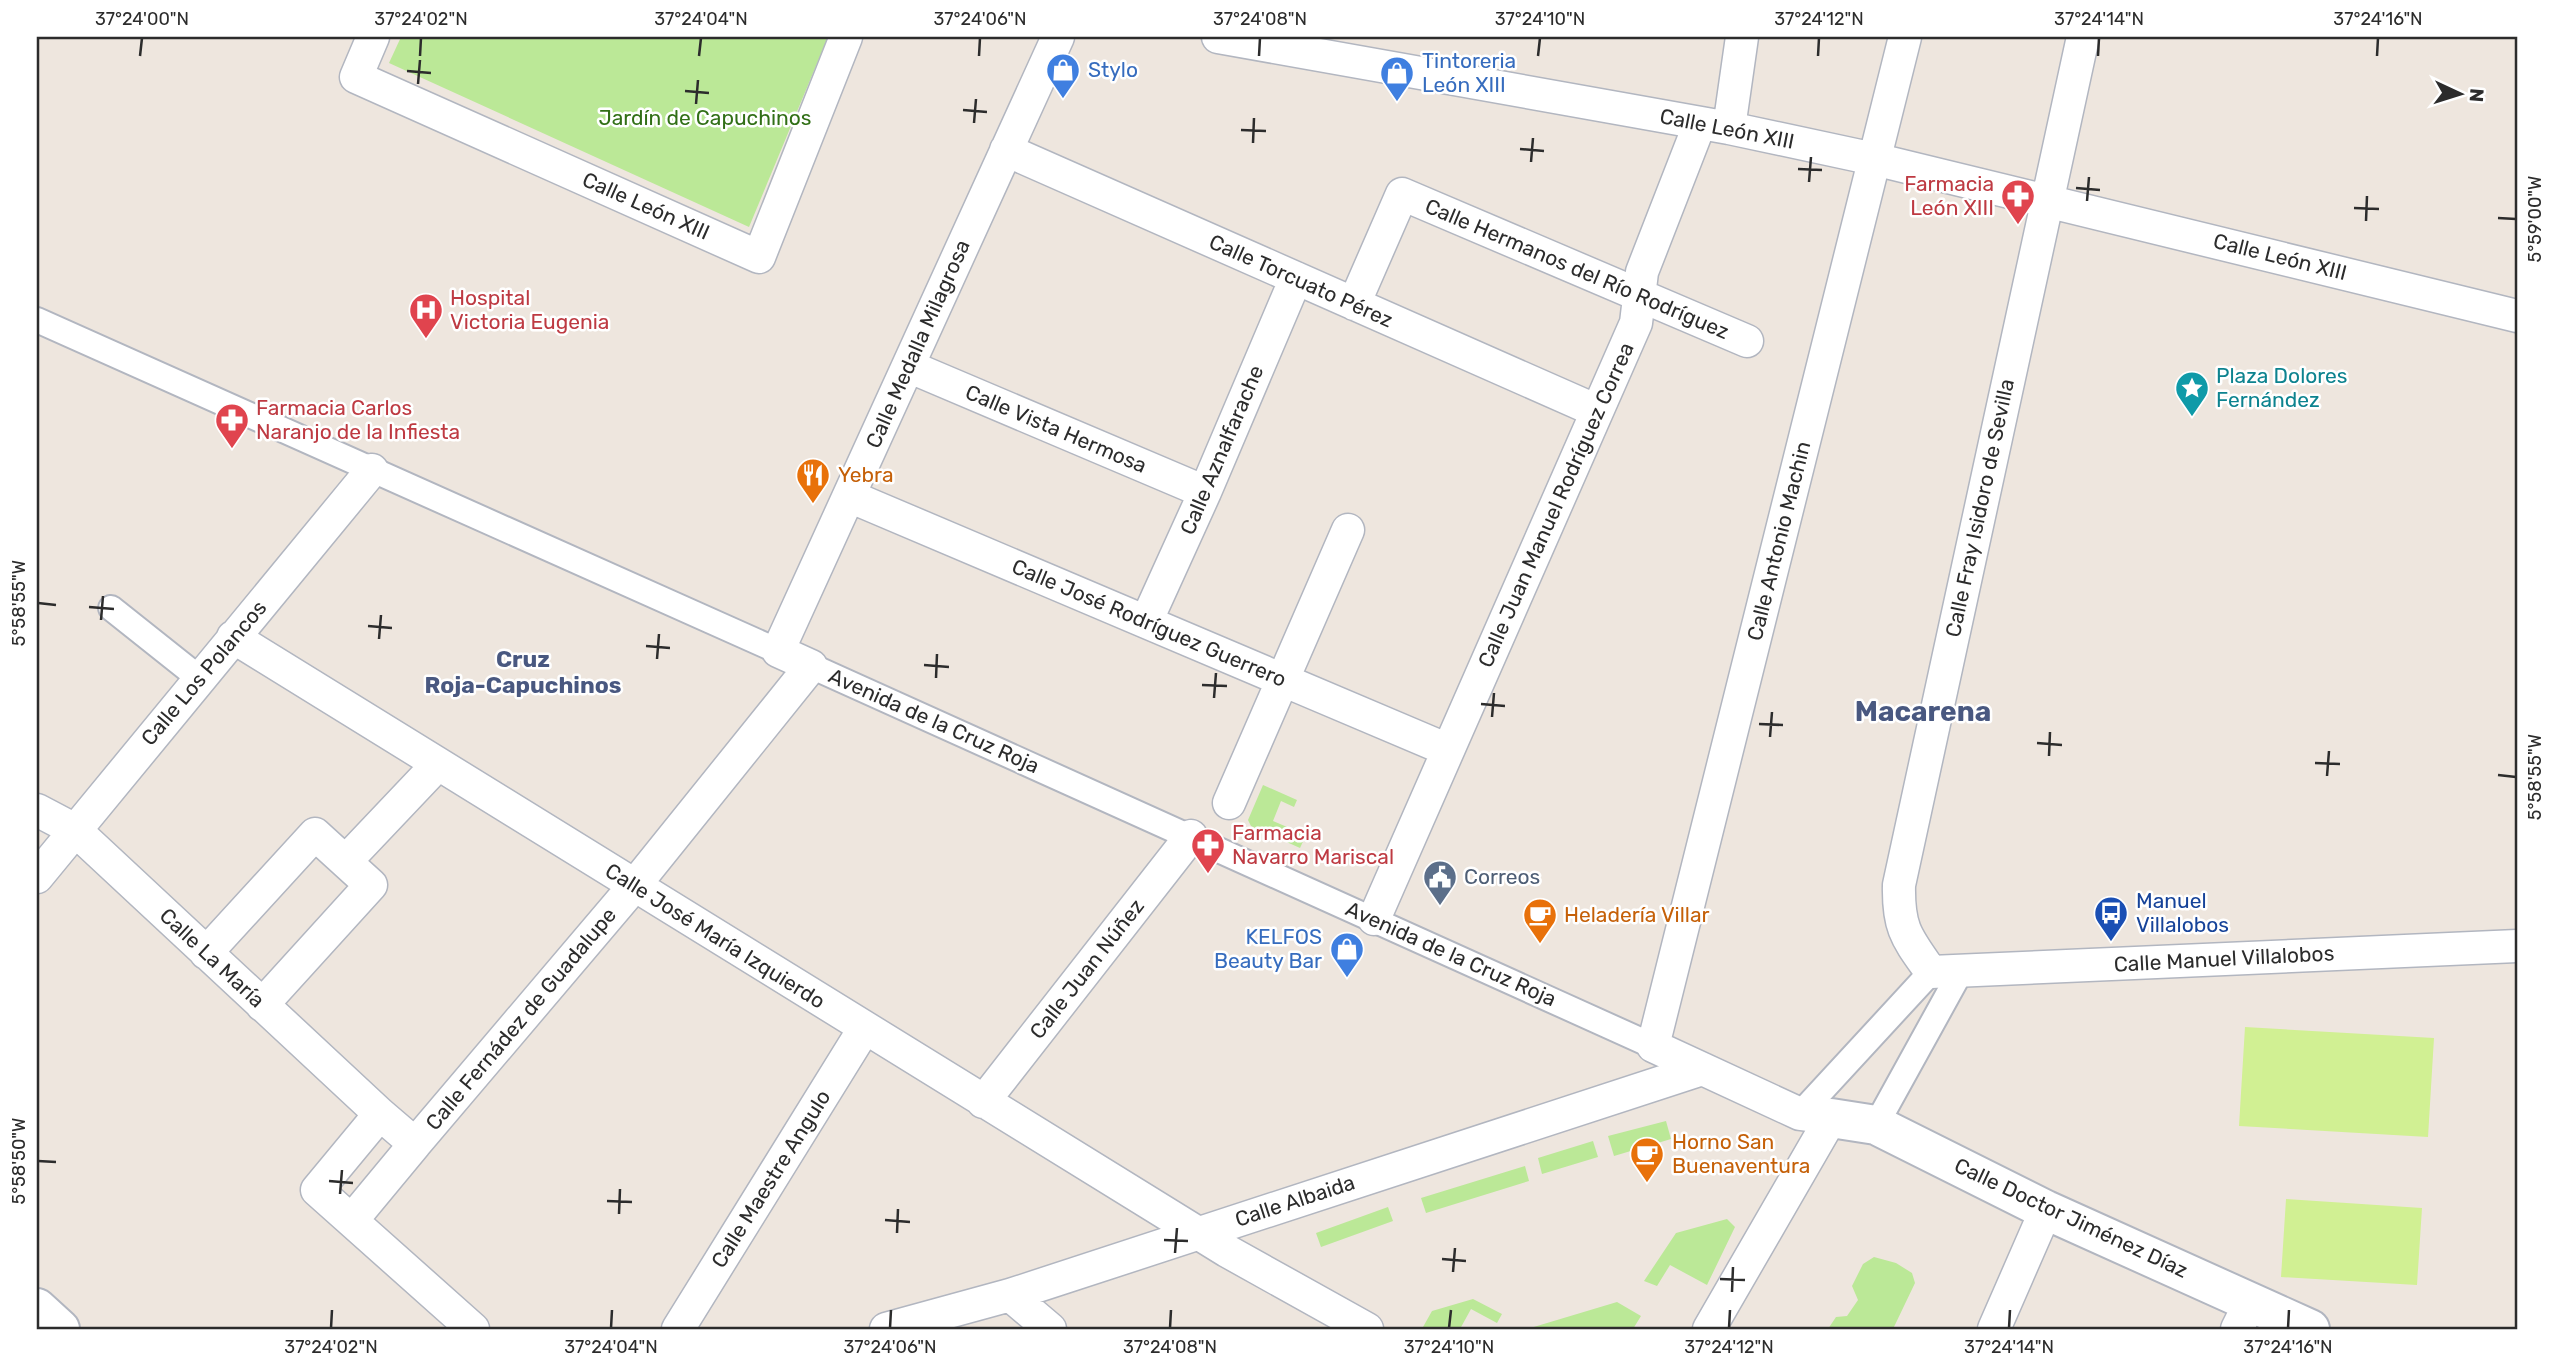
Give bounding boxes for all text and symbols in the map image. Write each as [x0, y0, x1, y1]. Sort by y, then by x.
text: 37°24'00"N [95, 8, 189, 30]
text: 37°24'02"N [374, 8, 468, 30]
text: 37°24'04"N [654, 8, 748, 30]
text: 37°24'06"N [934, 8, 1027, 30]
text: 37°24'08"N [1213, 8, 1307, 30]
text: 37°24'10"N [1495, 8, 1585, 30]
text: 37°24'12"N [1774, 8, 1864, 30]
text: 37°24'14"N [2054, 8, 2144, 30]
text: 37°24'16"N [2333, 8, 2423, 30]
place label: Tintoreria León XIII [1422, 48, 1516, 97]
shop icon: Stylo [1044, 51, 1082, 100]
shop icon: Tintoreria León XIII [1378, 54, 1416, 103]
place label: Stylo [1088, 57, 1138, 82]
north arrow [2424, 60, 2494, 130]
text: N [2465, 88, 2488, 103]
street label: Calle León XIII [1658, 103, 1796, 154]
park label: Jardín de Capuchinos [598, 105, 812, 130]
street label: Calle León XIII [579, 166, 714, 245]
place label: Farmacia León XIII [1904, 171, 1994, 220]
text: 5°59'00"W [2524, 176, 2546, 262]
pharmacy icon: Farmacia León XIII [1999, 177, 2037, 226]
street label: Calle Hermanos del Río Rodríguez [1421, 193, 1733, 344]
street label: Calle León XIII [2211, 228, 2349, 285]
street label: Calle Torcuato Pérez [1205, 229, 1397, 332]
street label: Calle Medalla Milagrosa [860, 236, 975, 452]
place label: Hospital Victoria Eugenia [450, 285, 609, 334]
hospital icon: Hospital Victoria Eugenia [407, 291, 445, 340]
street label: Calle Juan Manuel Rodríguez Correa [1472, 339, 1639, 671]
street label: Calle Aznalfarache [1175, 361, 1268, 538]
place label: Plaza Dolores Fernández [2216, 363, 2348, 412]
place icon: Plaza Dolores Fernández [2173, 369, 2211, 418]
street label: Calle Fray Isidoro de Sevilla [1940, 376, 2019, 639]
street label: Calle Vista Hermosa [962, 379, 1151, 478]
place label: Farmacia Carlos Naranjo de la Infiesta [256, 395, 460, 444]
pharmacy icon: Farmacia Carlos Naranjo de la Infiesta [213, 401, 251, 450]
street label: Calle Antonio Machin [1742, 439, 1815, 643]
restaurant icon: Yebra [794, 456, 832, 505]
place label: Yebra [838, 462, 893, 487]
street label: Calle José Rodríguez Guerrero [1008, 553, 1290, 692]
text: 5°58'55"W [8, 560, 30, 646]
street label: Calle Los Polancos [136, 595, 271, 750]
district label: Cruz Roja-Capuchinos [425, 645, 622, 699]
street label: Avenida de la Cruz Roja [825, 663, 1043, 778]
district label: Macarena [1855, 695, 1991, 728]
text: 5°58'55"W [2524, 734, 2546, 820]
place label: Farmacia Navarro Mariscal [1232, 820, 1394, 869]
pharmacy icon: Farmacia Navarro Mariscal [1189, 826, 1227, 875]
street label: Calle José María Izquierdo [601, 858, 830, 1014]
public building icon: Correos [1421, 858, 1459, 907]
place label: Correos [1464, 864, 1540, 889]
place label: Manuel Villalobos [2136, 888, 2229, 937]
street label: Calle Juan Núñez [1024, 894, 1149, 1044]
bus stop icon: Manuel Villalobos [2092, 894, 2130, 943]
street label: Avenida de la Cruz Roja [1342, 896, 1560, 1011]
cafe icon: Heladería Villar [1521, 896, 1559, 945]
street label: Calle Fernádez de Guadalupe [420, 902, 621, 1135]
place label: Heladería Villar [1564, 902, 1709, 927]
street label: Calle La María [155, 903, 270, 1013]
place label: KELFOS Beauty Bar [1214, 924, 1322, 973]
shop icon: KELFOS Beauty Bar [1328, 930, 1366, 979]
street label: Calle Manuel Villalobos [2113, 940, 2335, 977]
street label: Calle Maestre Angulo [706, 1085, 835, 1272]
text: 5°58'50"W [8, 1117, 30, 1205]
place label: Horno San Buenaventura [1672, 1129, 1810, 1178]
cafe icon: Horno San Buenaventura [1628, 1135, 1666, 1184]
street label: Calle Doctor Jiménez Díaz [1951, 1152, 2192, 1283]
street label: Calle Albaida [1232, 1169, 1358, 1232]
text: 37°24'02"N [284, 1336, 378, 1358]
text: 37°24'04"N [564, 1336, 658, 1358]
text: 37°24'06"N [844, 1336, 937, 1358]
text: 37°24'08"N [1123, 1336, 1217, 1358]
text: 37°24'10"N [1404, 1336, 1494, 1358]
text: 37°24'12"N [1684, 1336, 1774, 1358]
text: 37°24'14"N [1964, 1336, 2054, 1358]
text: 37°24'16"N [2243, 1336, 2333, 1358]

